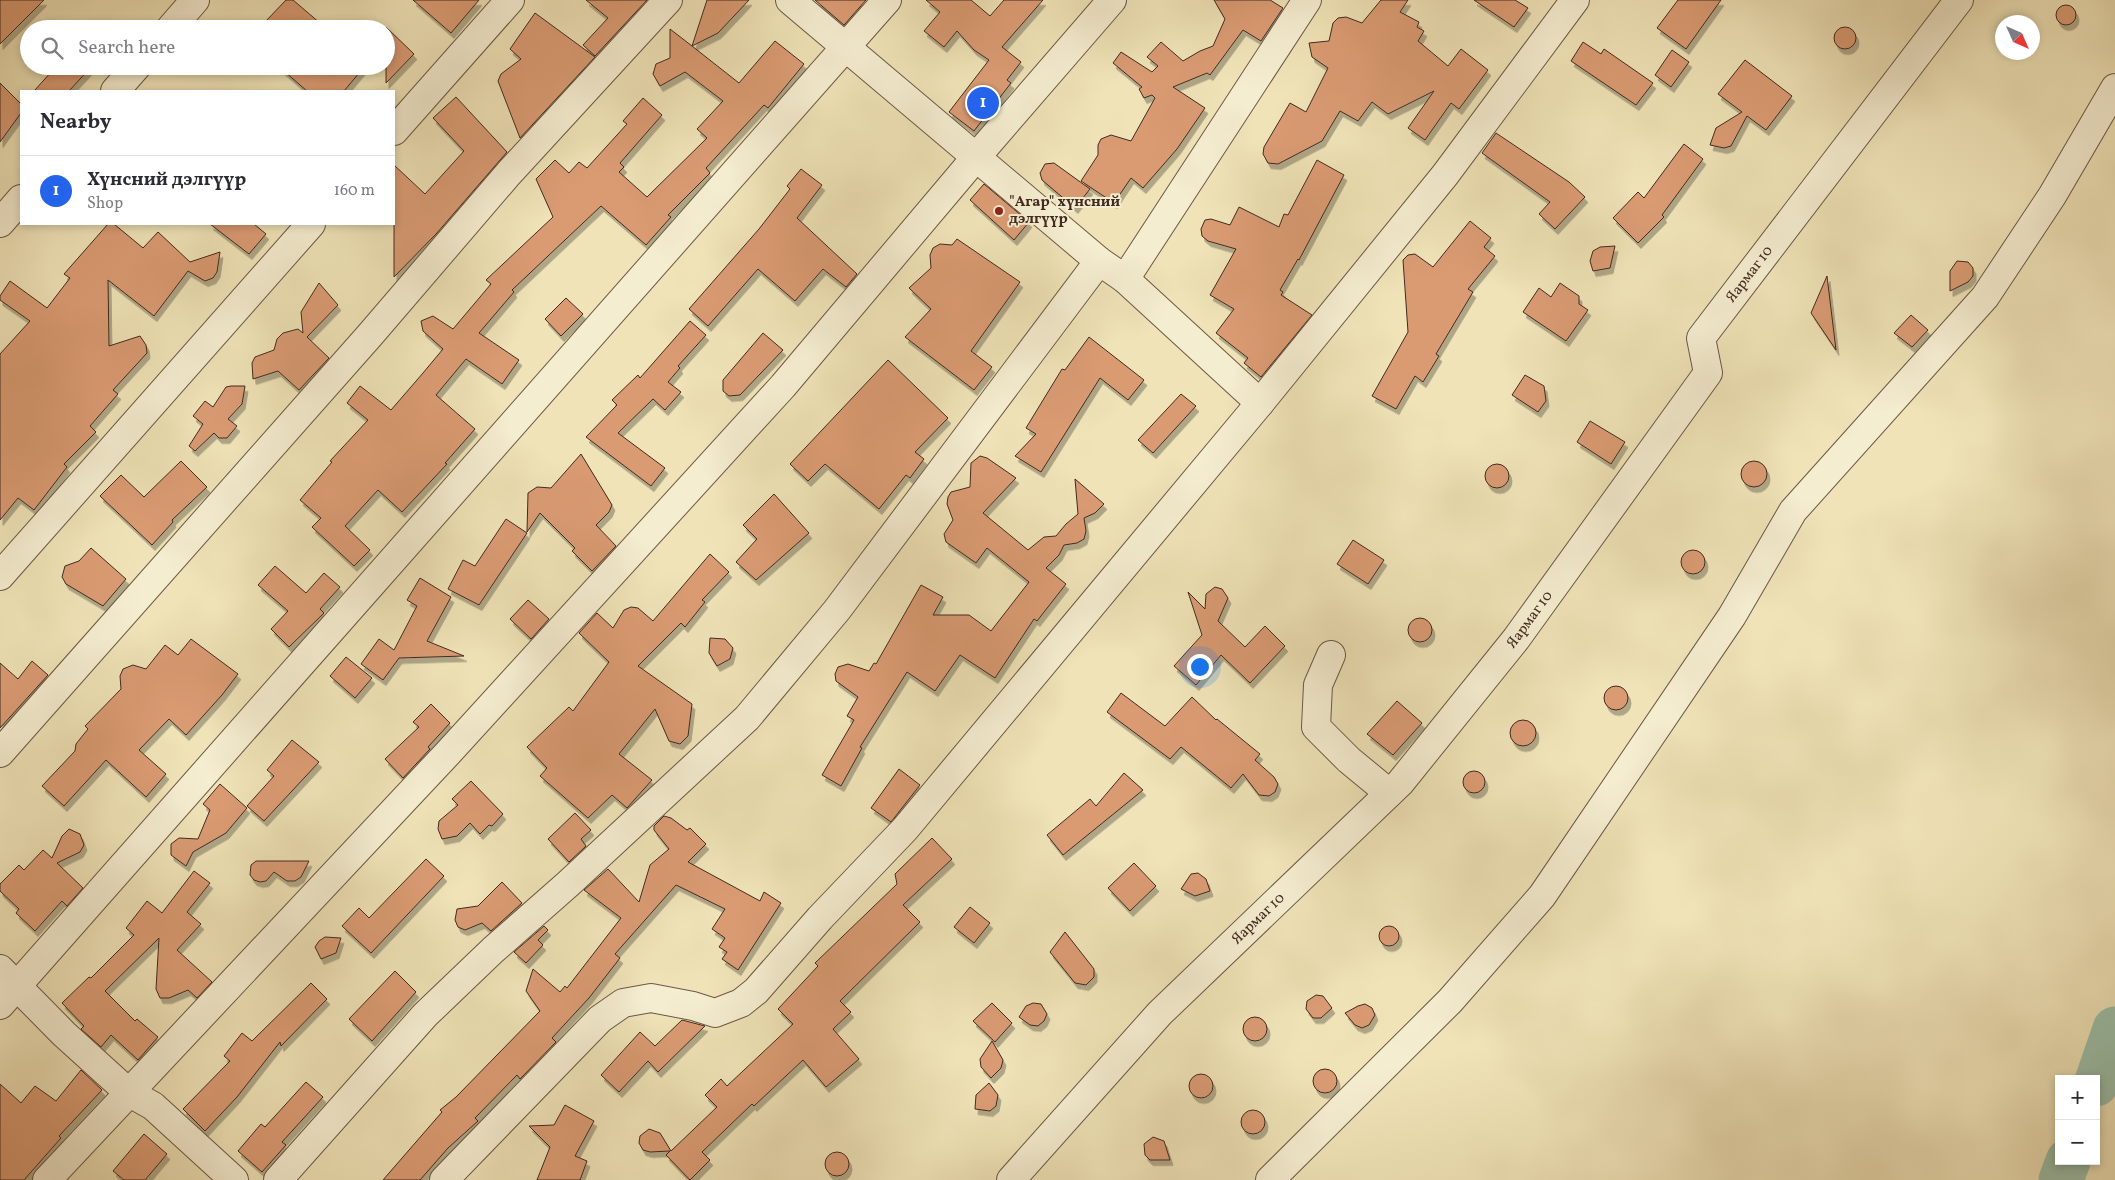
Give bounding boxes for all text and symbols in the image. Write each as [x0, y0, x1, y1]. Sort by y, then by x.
north arrow [1995, 15, 2040, 60]
search box [20, 20, 395, 75]
icon: search [38, 34, 66, 62]
text: Search here [78, 35, 175, 61]
pin: 1 [967, 84, 999, 122]
text: Nearby [40, 108, 111, 137]
text: Хүнсний дэлгүүр [87, 167, 246, 193]
text: 1 [53, 180, 59, 202]
text: 160 m [334, 180, 375, 202]
place label: "Агар" хүнсний дэлгүүр [1009, 192, 1120, 230]
text: Shop [87, 193, 123, 215]
marker: "Агар" хүнсний дэлгүүр [993, 205, 1005, 217]
street label: Яармаг 10 [1721, 241, 1778, 307]
street label: Яармаг 10 [1502, 586, 1558, 653]
your location [1187, 654, 1213, 680]
street label: Яармаг 10 [1227, 888, 1290, 949]
map controls [2055, 1075, 2100, 1165]
button: + [2055, 1075, 2100, 1120]
button: − [2055, 1120, 2100, 1165]

